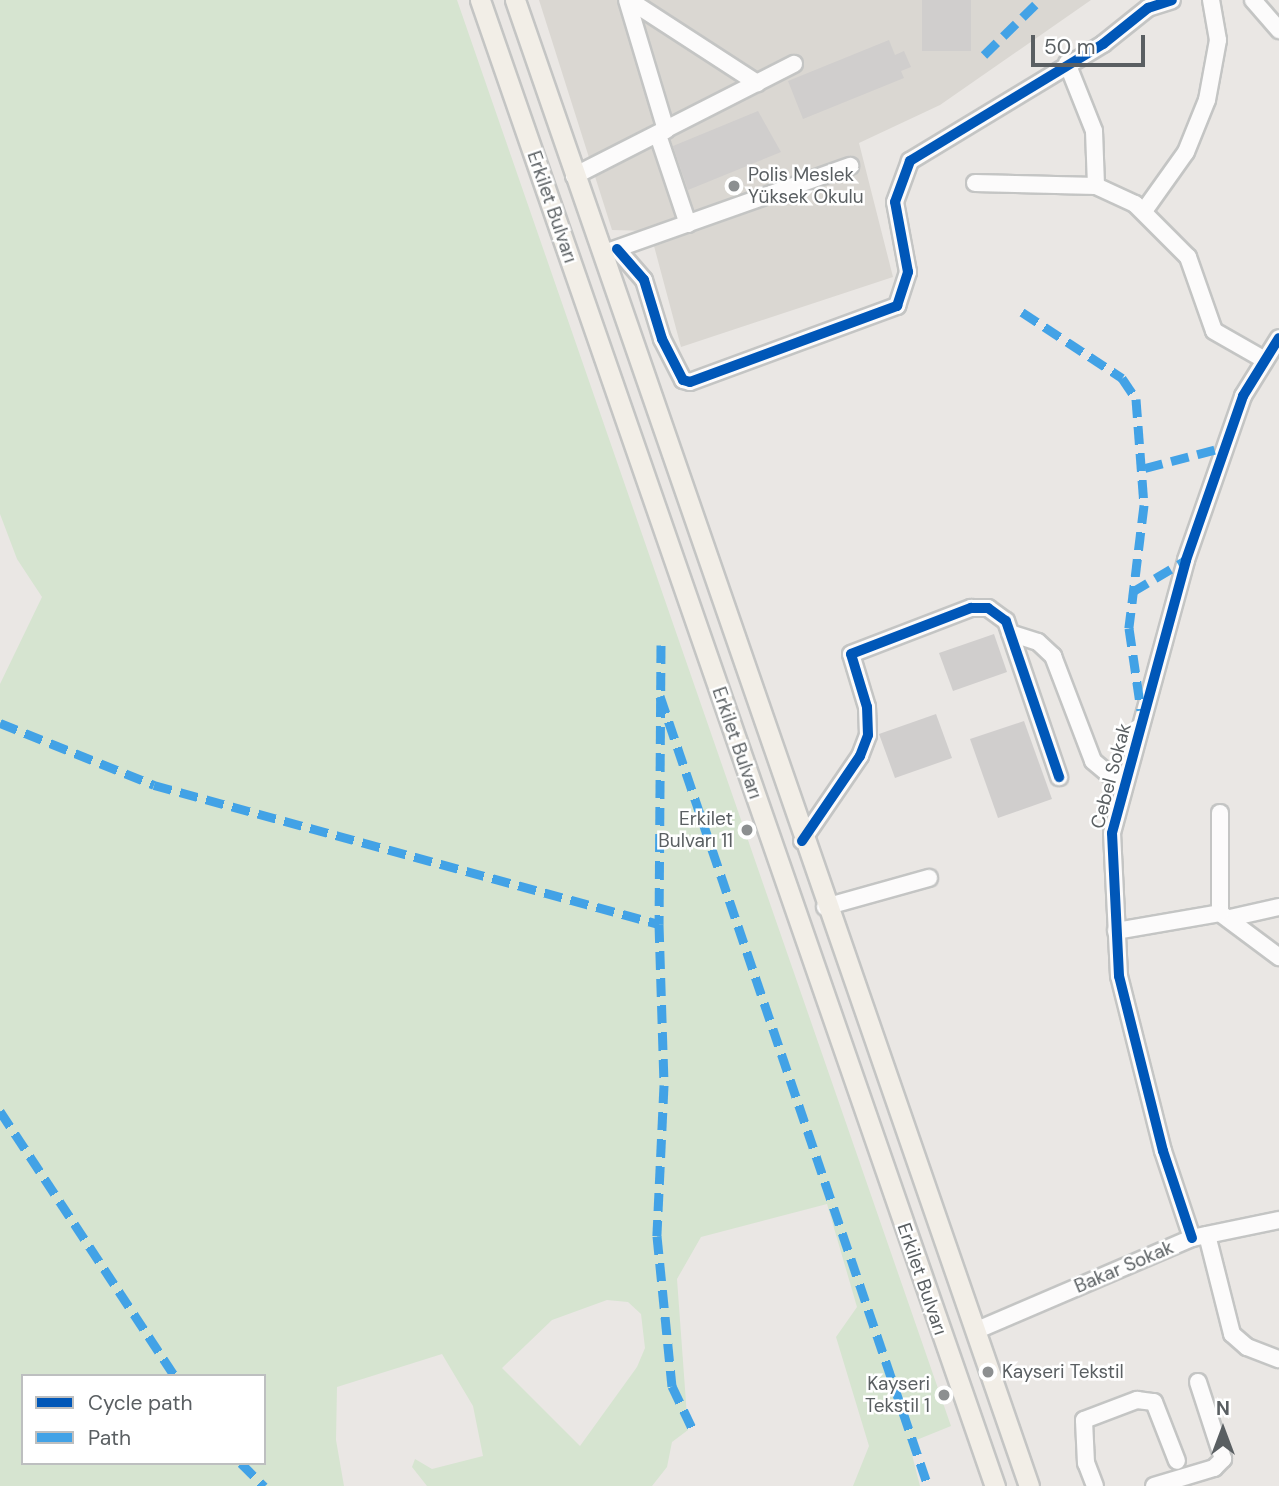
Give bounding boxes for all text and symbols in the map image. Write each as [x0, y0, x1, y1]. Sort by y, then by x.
scale bar [1034, 21, 1148, 65]
text: 50 m [1044, 33, 1095, 61]
street label: Erkilet Bulvarı [522, 148, 582, 266]
place label: Polis Meslek Yüksek Okulu [748, 164, 864, 208]
marker: Polis Meslek Yüksek Okulu [726, 178, 742, 194]
street label: Erkilet Bulvarı [707, 684, 767, 802]
street label: Cebel Sokak [1086, 721, 1136, 831]
place label: Erkilet Bulvarı 11 [658, 808, 733, 852]
marker: Erkilet Bulvarı 11 [739, 822, 755, 838]
street label: Erkilet Bulvarı [892, 1220, 952, 1338]
street label: Bakar Sokak [1071, 1236, 1177, 1298]
place label: Kayseri Tekstil [1002, 1361, 1124, 1383]
marker: Kayseri Tekstil [980, 1364, 996, 1380]
place label: Kayseri Tekstil 1 [865, 1373, 930, 1417]
legend [21, 1374, 266, 1465]
marker: Kayseri Tekstil 1 [936, 1387, 952, 1403]
text: Cycle path [88, 1389, 193, 1417]
north arrow [1188, 1395, 1258, 1465]
text: N [1216, 1396, 1230, 1421]
text: Path [88, 1424, 131, 1452]

